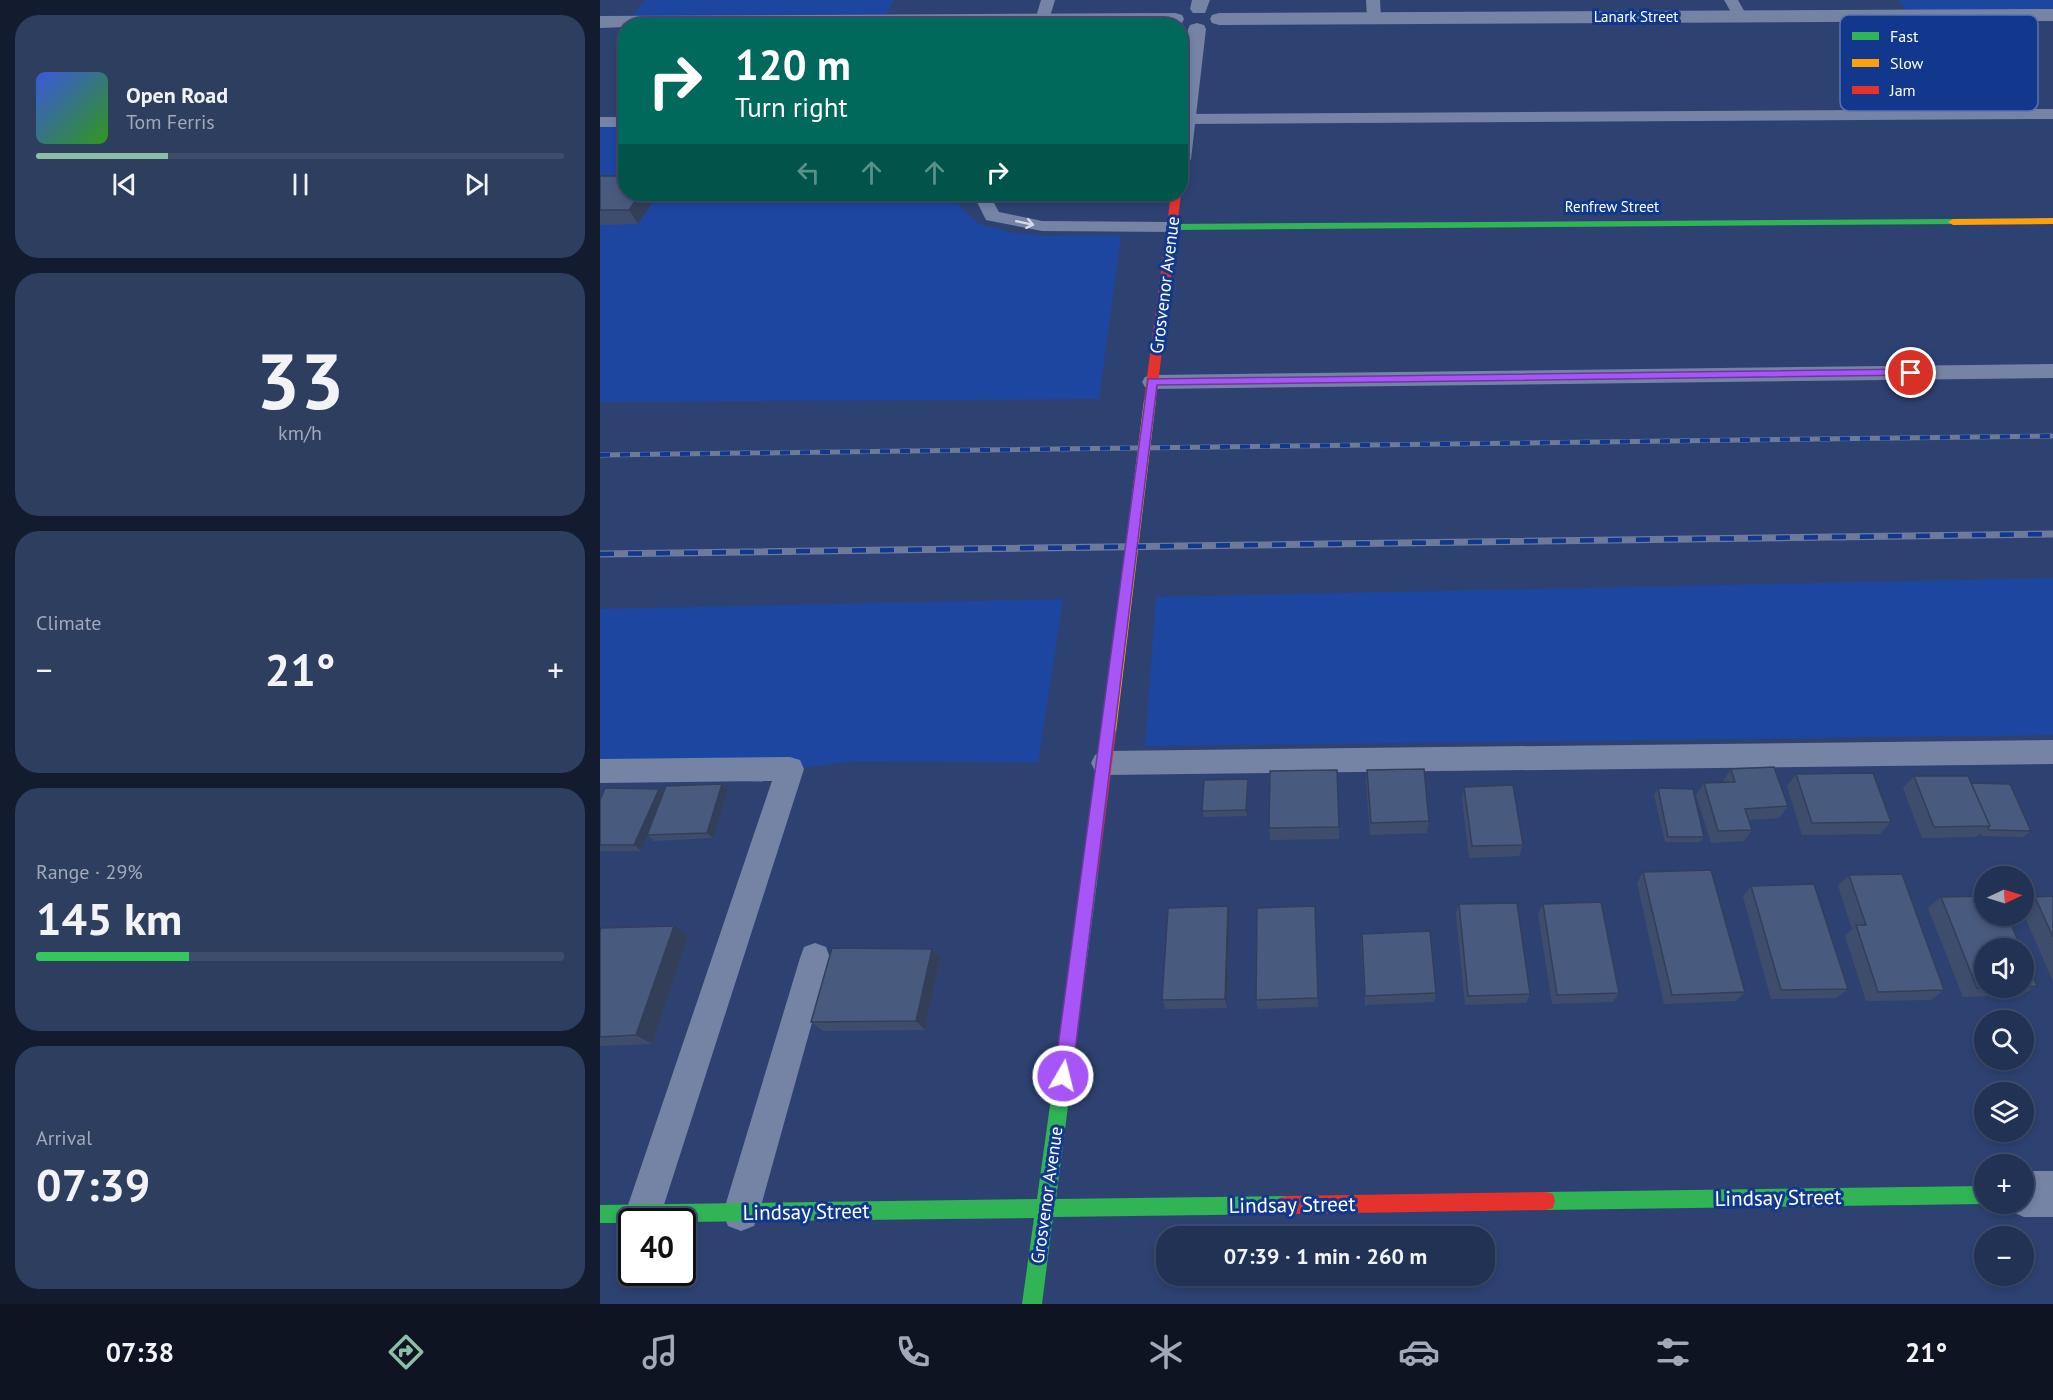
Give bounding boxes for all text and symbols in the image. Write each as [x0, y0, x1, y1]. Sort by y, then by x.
street label: Lanark Street [1594, 7, 1678, 26]
legend [1840, 15, 2038, 111]
text: Fast [1890, 26, 1919, 46]
text: 120 m [735, 37, 851, 92]
icon: right [636, 42, 714, 120]
text: Slow [1890, 53, 1924, 73]
text: Jam [1889, 80, 1916, 100]
text: Open Road [126, 81, 228, 109]
text: Turn right [735, 90, 848, 124]
text: Tom Ferris [126, 109, 215, 135]
icon: left [792, 156, 825, 189]
icon: ahead [855, 156, 888, 189]
icon: ahead [918, 156, 951, 189]
icon: right [981, 156, 1014, 189]
icon: previous [108, 168, 141, 201]
icon: pause [284, 168, 317, 201]
icon: next [460, 168, 493, 201]
street label: Renfrew Street [1565, 197, 1659, 216]
street label: Grosvenor Avenue [1145, 215, 1184, 355]
one-way arrow [1014, 218, 1034, 229]
text: 33 [256, 330, 344, 431]
pin [1885, 347, 1936, 398]
icon: arrive [1894, 356, 1927, 389]
text: km/h [278, 420, 322, 446]
text: Climate [36, 610, 102, 636]
text: 21° [265, 640, 335, 698]
text: − [36, 648, 53, 691]
text: + [547, 648, 564, 691]
text: Range · 29% [36, 859, 143, 885]
north arrow [1974, 866, 2034, 926]
map controls [1974, 866, 2034, 1286]
text: 145 km [36, 889, 182, 947]
button: sound [1974, 938, 2034, 998]
button: search [1974, 1010, 2034, 1070]
position arrow [1031, 1044, 1095, 1108]
button: layers [1974, 1082, 2034, 1142]
text: Arrival [36, 1125, 92, 1151]
street label: Grosvenor Avenue [1026, 1125, 1067, 1265]
button: + [1974, 1154, 2034, 1214]
text: 07:39 [36, 1155, 150, 1213]
street label: Lindsay Street [1714, 1183, 1842, 1212]
street label: Lindsay Street [1228, 1190, 1356, 1219]
street label: Lindsay Street [742, 1197, 870, 1226]
speed limit sign: 40 [618, 1208, 696, 1286]
button: − [1974, 1226, 2034, 1286]
text: 07:39 · 1 min · 260 m [1224, 1242, 1427, 1270]
icon: directions [385, 1331, 427, 1373]
icon: music [639, 1331, 681, 1373]
icon: phone [892, 1331, 934, 1373]
icon: climate [1145, 1331, 1187, 1373]
icon: car [1398, 1331, 1440, 1373]
icon: filters [1652, 1331, 1694, 1373]
text: 07:38 [106, 1335, 174, 1369]
text: 21° [1905, 1335, 1947, 1369]

